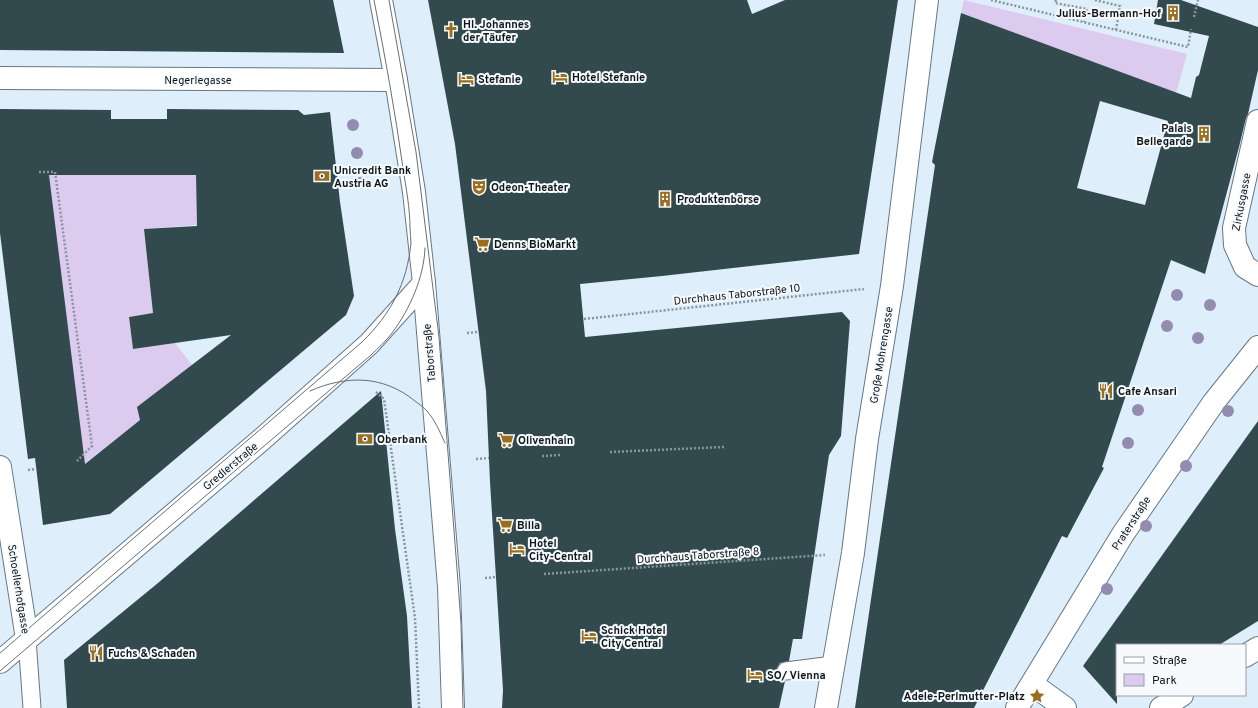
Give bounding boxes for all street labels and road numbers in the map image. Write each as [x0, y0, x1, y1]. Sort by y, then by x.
street label: Negerlegasse [164, 74, 232, 88]
street label: Zirkusgasse [1229, 172, 1255, 233]
street label: Durchhaus Taborstraße 10 [673, 281, 801, 309]
street label: Große Mohrengasse [867, 305, 897, 405]
street label: Taborstraße [420, 323, 440, 383]
street label: Gredlerstraße [200, 440, 261, 494]
street label: Praterstraße [1109, 494, 1154, 553]
street label: Schoellerhofgasse [4, 543, 32, 635]
street label: Durchhaus Taborstraße 8 [636, 545, 760, 567]

